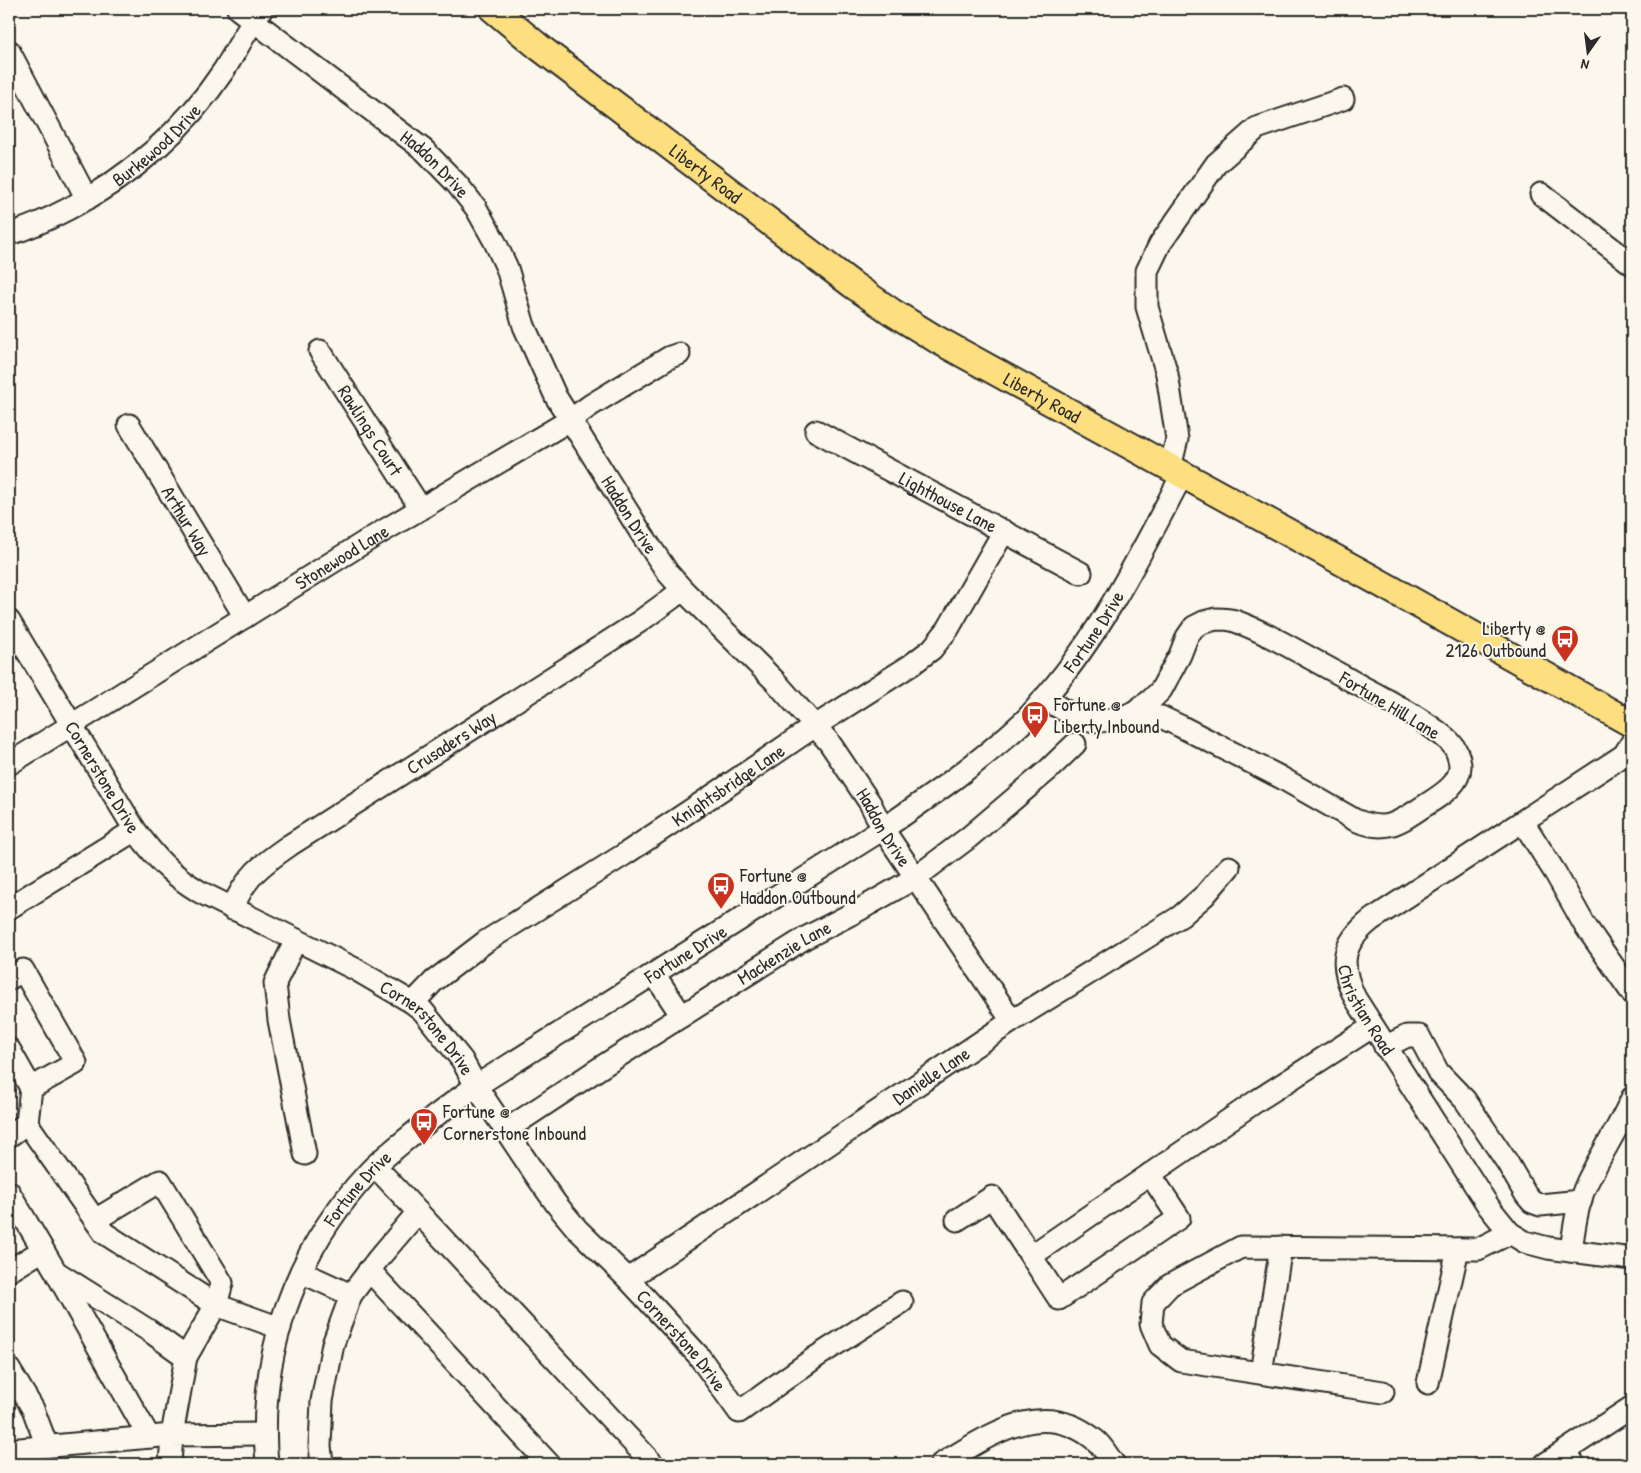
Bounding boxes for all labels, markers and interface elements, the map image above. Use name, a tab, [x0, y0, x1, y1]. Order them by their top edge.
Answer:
north arrow	[1564, 28, 1614, 78]
text: N	[1578, 55, 1591, 75]
street label: Burkewood Drive	[107, 98, 207, 192]
street label: Haddon Drive	[395, 124, 476, 203]
street label: Liberty Road	[664, 138, 748, 210]
street label: Liberty Road	[999, 366, 1086, 429]
street label: Rawlings Court	[332, 380, 409, 481]
street label: Lighthouse Lane	[895, 465, 1002, 539]
street label: Haddon Drive	[595, 471, 664, 559]
street label: Arthur Way	[156, 481, 218, 561]
street label: Stonewood Lane	[290, 518, 394, 596]
street label: Fortune Drive	[1057, 586, 1130, 678]
place label: Liberty @ 2126 Outbound	[1446, 615, 1547, 663]
bus stop icon: Liberty @ 2126 Outbound	[1550, 624, 1580, 663]
street label: Fortune Hill Lane	[1334, 664, 1446, 745]
place label: Fortune @ Liberty Inbound	[1053, 691, 1160, 739]
bus stop icon: Fortune @ Liberty Inbound	[1020, 700, 1050, 739]
street label: Crusaders Way	[401, 704, 501, 780]
street label: Cornerstone Drive	[59, 716, 147, 838]
street label: Knightsbridge Lane	[666, 737, 790, 832]
street label: Haddon Drive	[850, 783, 918, 872]
place label: Fortune @ Haddon Outbound	[739, 862, 856, 910]
bus stop icon: Fortune @ Haddon Outbound	[706, 871, 736, 910]
street label: Mackenzie Lane	[732, 914, 836, 991]
street label: Fortune Drive	[639, 918, 732, 990]
street label: Christian Road	[1332, 963, 1401, 1060]
street label: Cornerstone Drive	[375, 973, 481, 1080]
street label: Danielle Lane	[887, 1040, 975, 1111]
place label: Fortune @ Cornerstone Inbound	[442, 1098, 587, 1146]
bus stop icon: Fortune @ Cornerstone Inbound	[409, 1107, 439, 1146]
street label: Fortune Drive	[317, 1144, 397, 1232]
street label: Cornerstone Drive	[631, 1284, 733, 1397]

